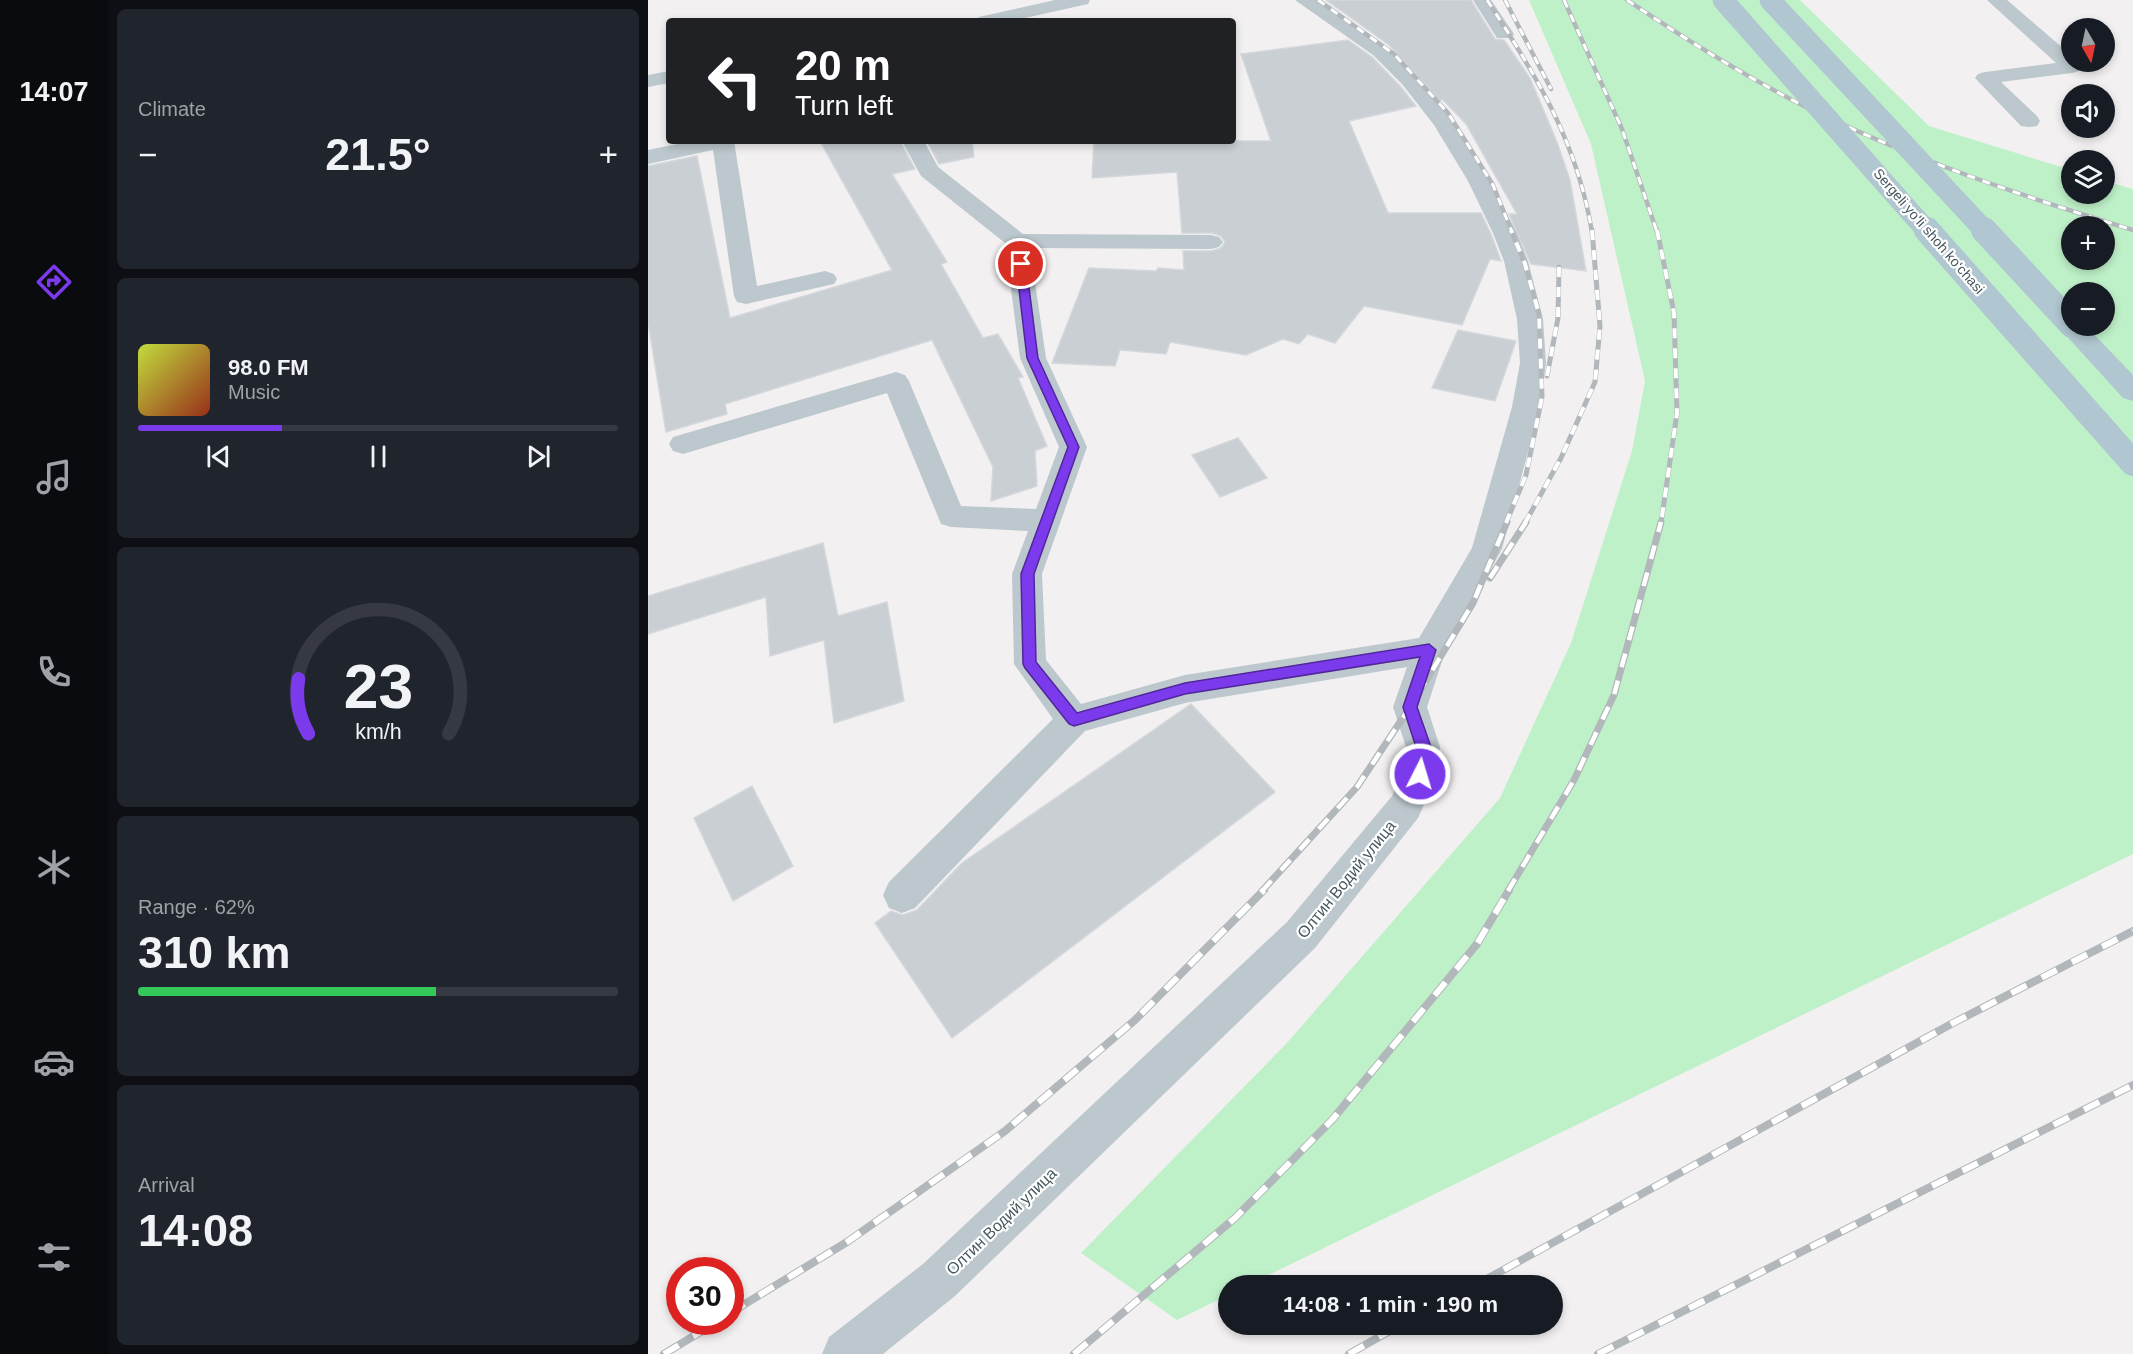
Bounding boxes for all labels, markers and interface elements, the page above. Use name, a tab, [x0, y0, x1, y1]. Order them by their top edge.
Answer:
north arrow	[2061, 18, 2115, 72]
map controls	[2061, 18, 2115, 336]
icon: left	[696, 42, 774, 120]
text: 20 m	[795, 42, 891, 89]
text: 14:07	[19, 77, 89, 107]
button: sound	[2061, 84, 2115, 138]
text: Turn left	[795, 91, 893, 121]
text: Climate	[138, 98, 206, 120]
text: 21.5°	[325, 129, 431, 180]
text: −	[138, 136, 157, 173]
text: +	[599, 136, 618, 173]
button: layers	[2061, 150, 2115, 204]
street label: Sergeli yo‘li shoh ko‘chasi	[1870, 165, 1988, 297]
button: +	[2061, 216, 2115, 270]
pin	[995, 238, 1046, 289]
icon: arrive	[1004, 247, 1037, 280]
icon: directions	[33, 261, 75, 303]
button: −	[2061, 282, 2115, 336]
text: 98.0 FM	[228, 355, 309, 380]
text: Music	[228, 381, 280, 403]
icon: previous	[202, 440, 235, 473]
icon: pause	[362, 440, 395, 473]
icon: next	[522, 440, 555, 473]
icon: music	[33, 456, 75, 498]
icon: phone	[33, 651, 75, 693]
text: 23	[343, 652, 413, 721]
text: km/h	[355, 720, 401, 744]
position arrow	[1388, 742, 1452, 806]
street label: Олтин Водий улица	[1294, 817, 1399, 941]
icon: climate	[33, 846, 75, 888]
text: Range · 62%	[138, 896, 255, 918]
text: 310 km	[138, 927, 291, 978]
icon: car	[33, 1041, 75, 1083]
street label: Олтин Водий улица	[943, 1164, 1060, 1278]
text: Arrival	[138, 1174, 195, 1196]
text: 14:08	[138, 1205, 253, 1256]
icon: filters	[33, 1236, 75, 1278]
speed limit sign: 30	[666, 1257, 744, 1335]
text: 14:08 · 1 min · 190 m	[1283, 1292, 1498, 1317]

